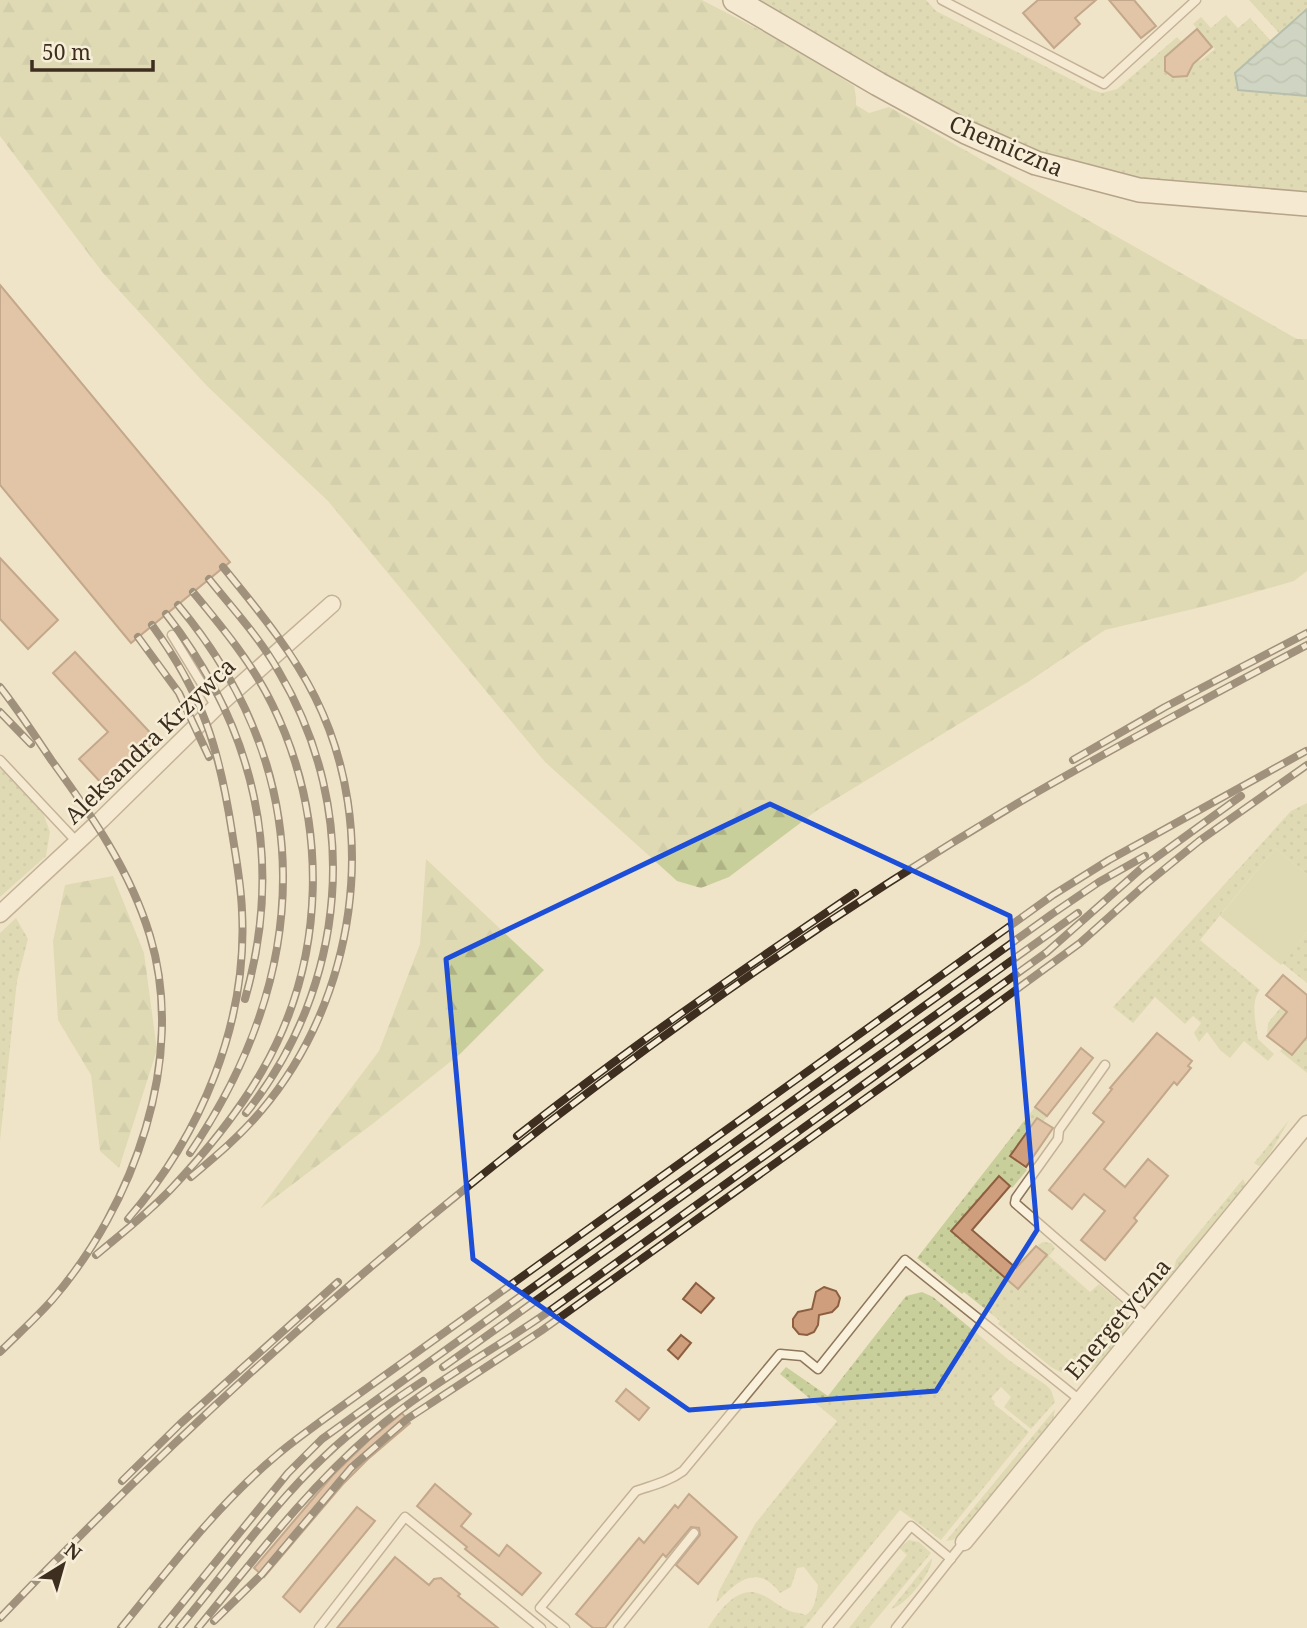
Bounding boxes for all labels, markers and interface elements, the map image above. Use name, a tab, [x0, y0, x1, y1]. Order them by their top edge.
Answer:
scale bar	[32, 28, 152, 72]
text: 50 m	[42, 38, 91, 66]
street label: Chemiczna	[944, 107, 1068, 183]
street label: Aleksandra Krzywca	[57, 650, 242, 830]
street label: Energetyczna	[1057, 1251, 1177, 1386]
north arrow	[28, 1530, 98, 1600]
text: N	[59, 1537, 87, 1566]

